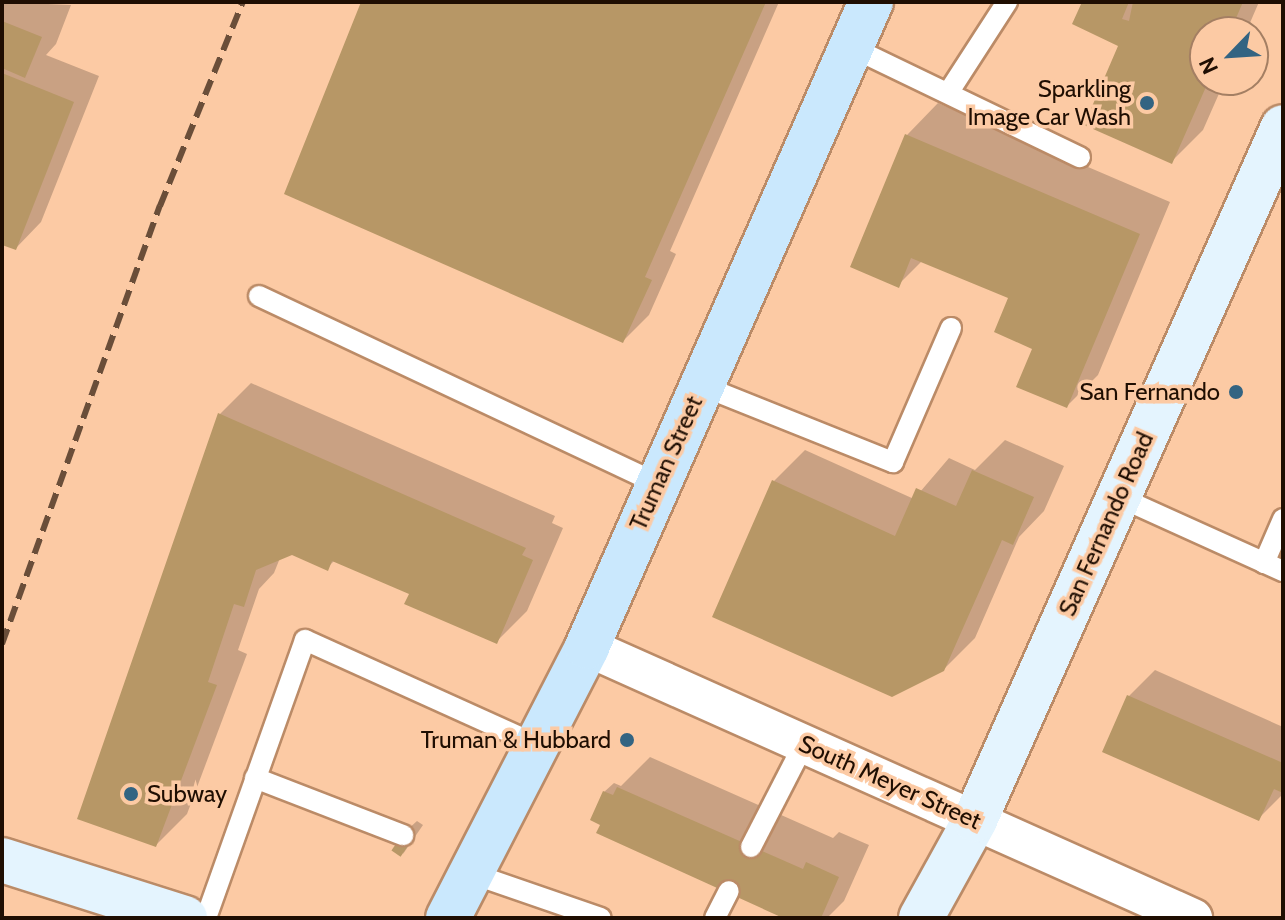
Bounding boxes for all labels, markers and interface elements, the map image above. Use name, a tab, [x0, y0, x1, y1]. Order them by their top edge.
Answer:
north arrow	[1189, 16, 1269, 96]
text: N	[1193, 53, 1224, 78]
place label: Sparkling Image Car Wash	[967, 75, 1131, 131]
marker: Sparkling Image Car Wash	[1138, 94, 1156, 112]
place label: San Fernando	[1079, 378, 1220, 406]
marker: San Fernando	[1227, 383, 1245, 401]
street label: Truman Street	[624, 391, 708, 535]
street label: San Fernando Road	[1053, 428, 1159, 620]
place label: Truman & Hubbard	[421, 726, 611, 754]
street label: South Meyer Street	[794, 729, 986, 835]
marker: Truman & Hubbard	[618, 731, 636, 749]
place label: Subway	[147, 780, 227, 808]
marker: Subway	[122, 785, 140, 803]

